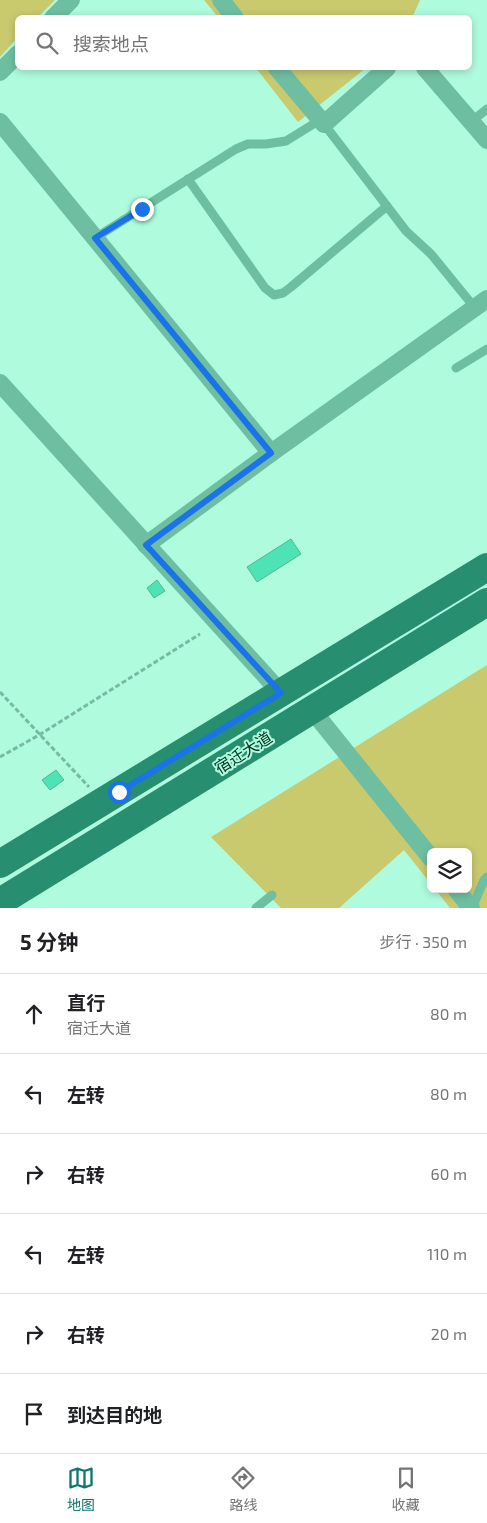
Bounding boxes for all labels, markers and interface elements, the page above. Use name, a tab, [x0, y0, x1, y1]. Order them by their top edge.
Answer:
search box	[15, 15, 472, 70]
icon: search	[33, 29, 61, 57]
text: 搜索地点	[73, 32, 149, 55]
route end	[131, 198, 154, 221]
street label: 宿迁大道	[211, 727, 275, 777]
route start	[108, 781, 131, 804]
map controls	[427, 848, 472, 893]
button: layers	[427, 848, 472, 893]
text: 5 分钟	[20, 929, 78, 954]
text: 步行 · 350 m	[379, 932, 467, 951]
text: 直行	[67, 991, 105, 1014]
icon: ahead	[20, 1000, 48, 1028]
text: 80 m	[430, 1004, 467, 1023]
text: 宿迁大道	[67, 1018, 131, 1037]
icon: left	[20, 1080, 48, 1108]
text: 左转	[67, 1083, 105, 1106]
text: 80 m	[430, 1084, 467, 1103]
icon: right	[20, 1160, 48, 1188]
text: 右转	[67, 1163, 105, 1186]
text: 60 m	[431, 1164, 467, 1183]
icon: left	[20, 1240, 48, 1268]
text: 左转	[67, 1243, 105, 1266]
text: 110 m	[427, 1244, 467, 1263]
icon: right	[20, 1320, 48, 1348]
text: 右转	[67, 1323, 105, 1346]
text: 20 m	[431, 1324, 467, 1343]
icon: arrive	[20, 1400, 48, 1428]
text: 到达目的地	[67, 1403, 162, 1426]
tab: 地图	[67, 1464, 95, 1514]
tab: 路线	[229, 1464, 257, 1514]
tab: 收藏	[392, 1464, 420, 1514]

